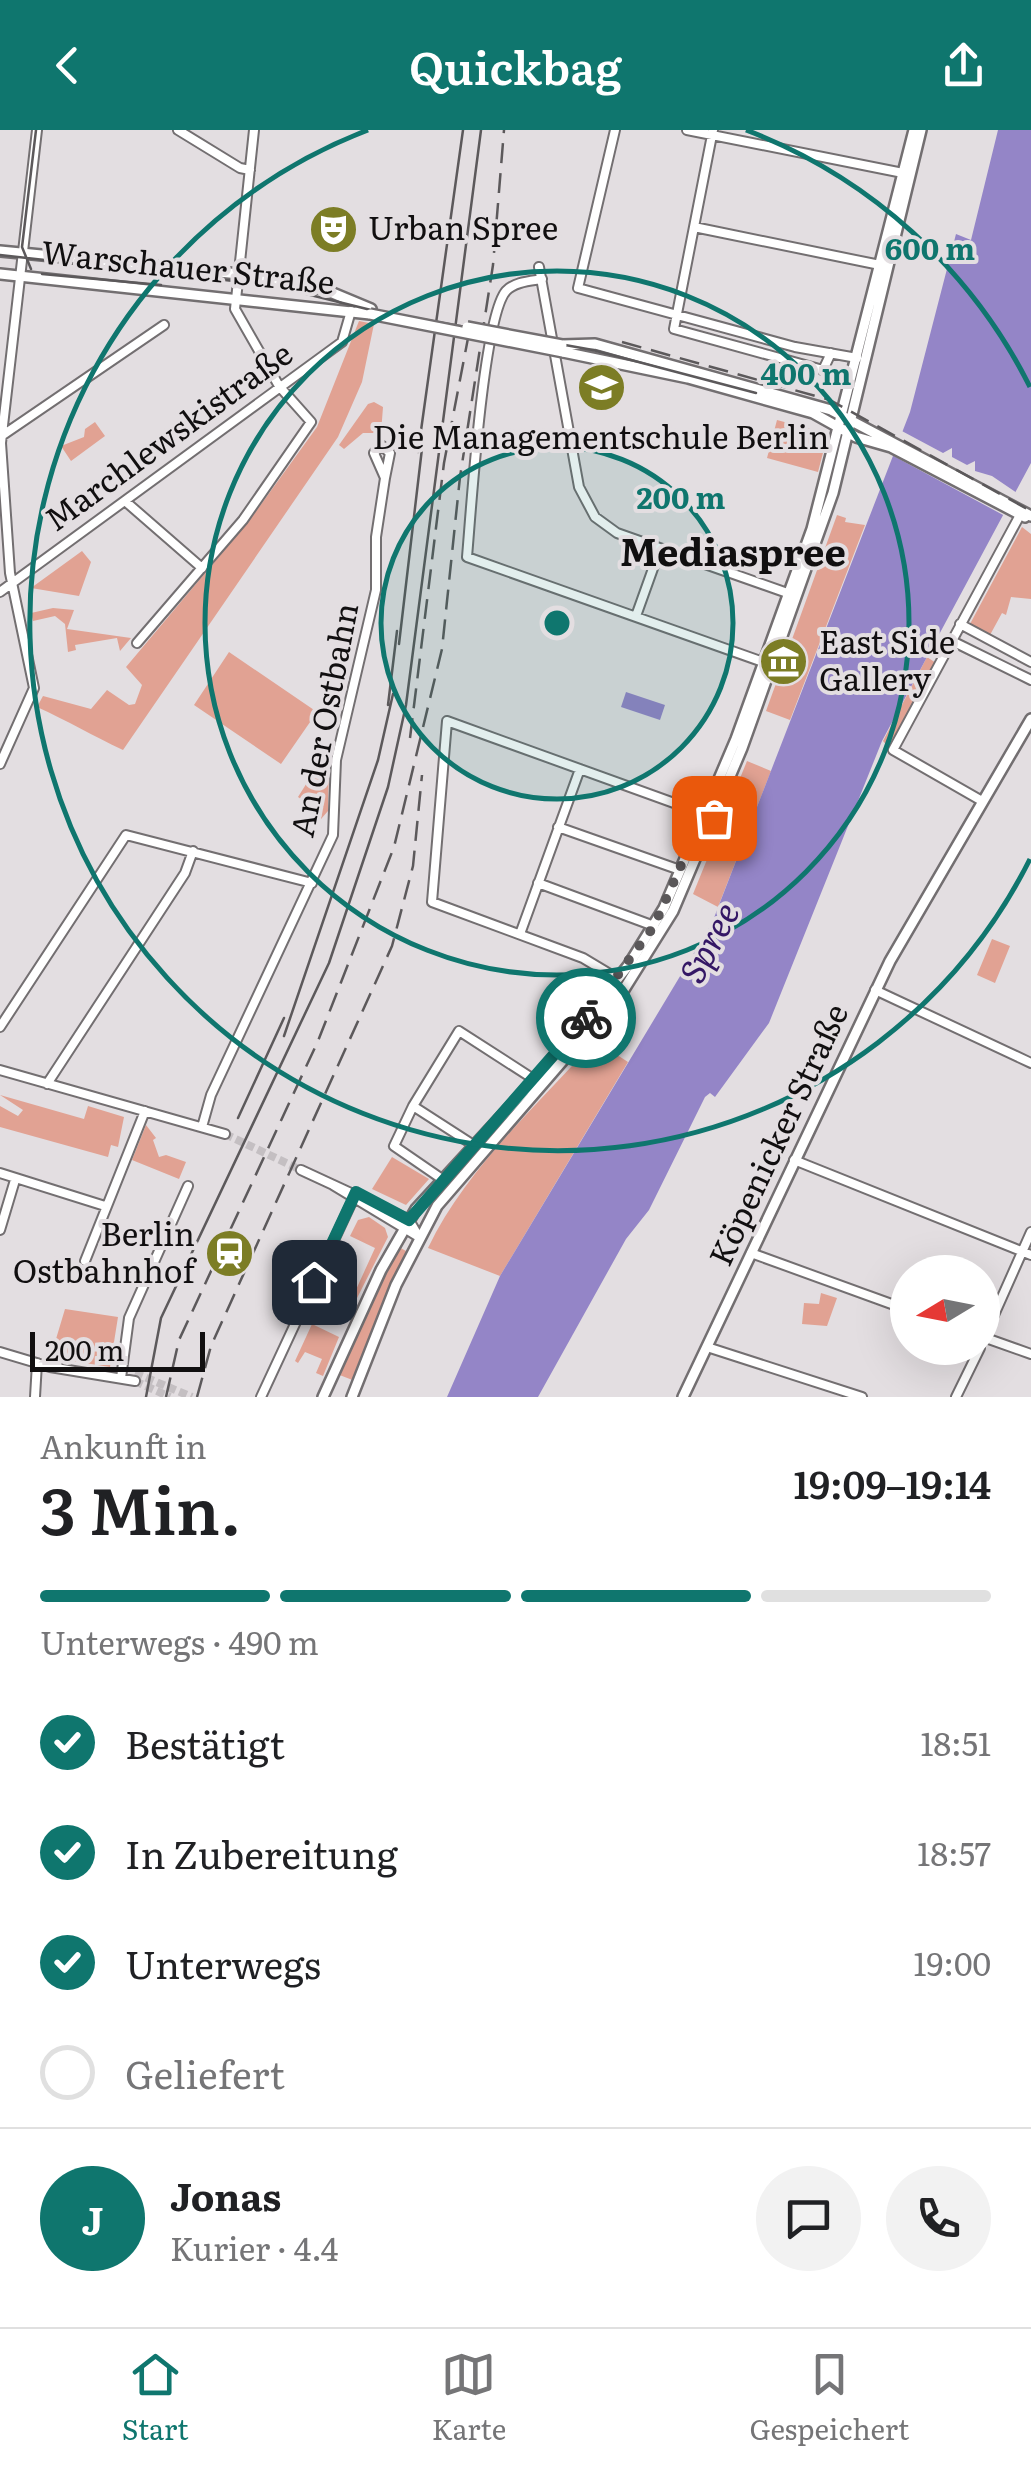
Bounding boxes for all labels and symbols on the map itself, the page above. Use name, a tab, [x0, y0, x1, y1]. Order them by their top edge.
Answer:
place label: Urban Spree	[368, 202, 558, 250]
theatre icon: Urban Spree	[307, 203, 359, 255]
text: 600 m	[885, 225, 975, 269]
street label: Warschauer Straße	[40, 226, 337, 304]
street label: Marchlewskistraße	[33, 328, 301, 541]
text: 400 m	[761, 350, 852, 394]
school or university icon: Die Managementschule Berlin	[575, 362, 627, 414]
place label: Die Managementschule Berlin	[373, 411, 829, 459]
text: 200 m	[637, 474, 726, 518]
district label: Mediaspree	[620, 521, 846, 578]
street label: An der Ostbahn	[276, 598, 368, 841]
centre of rings	[539, 605, 575, 641]
place label: East Side Gallery	[819, 616, 955, 701]
museum icon: East Side Gallery	[758, 635, 810, 687]
pin	[672, 776, 757, 861]
water label: Spree	[664, 892, 750, 991]
courier	[536, 968, 636, 1068]
street label: Köpenicker Straße	[694, 995, 858, 1273]
place label: Berlin Ostbahnhof	[13, 1208, 198, 1293]
station icon: Berlin Ostbahnhof	[204, 1227, 256, 1279]
pin	[272, 1240, 357, 1325]
north arrow	[890, 1255, 1000, 1365]
scale bar	[30, 1327, 205, 1372]

